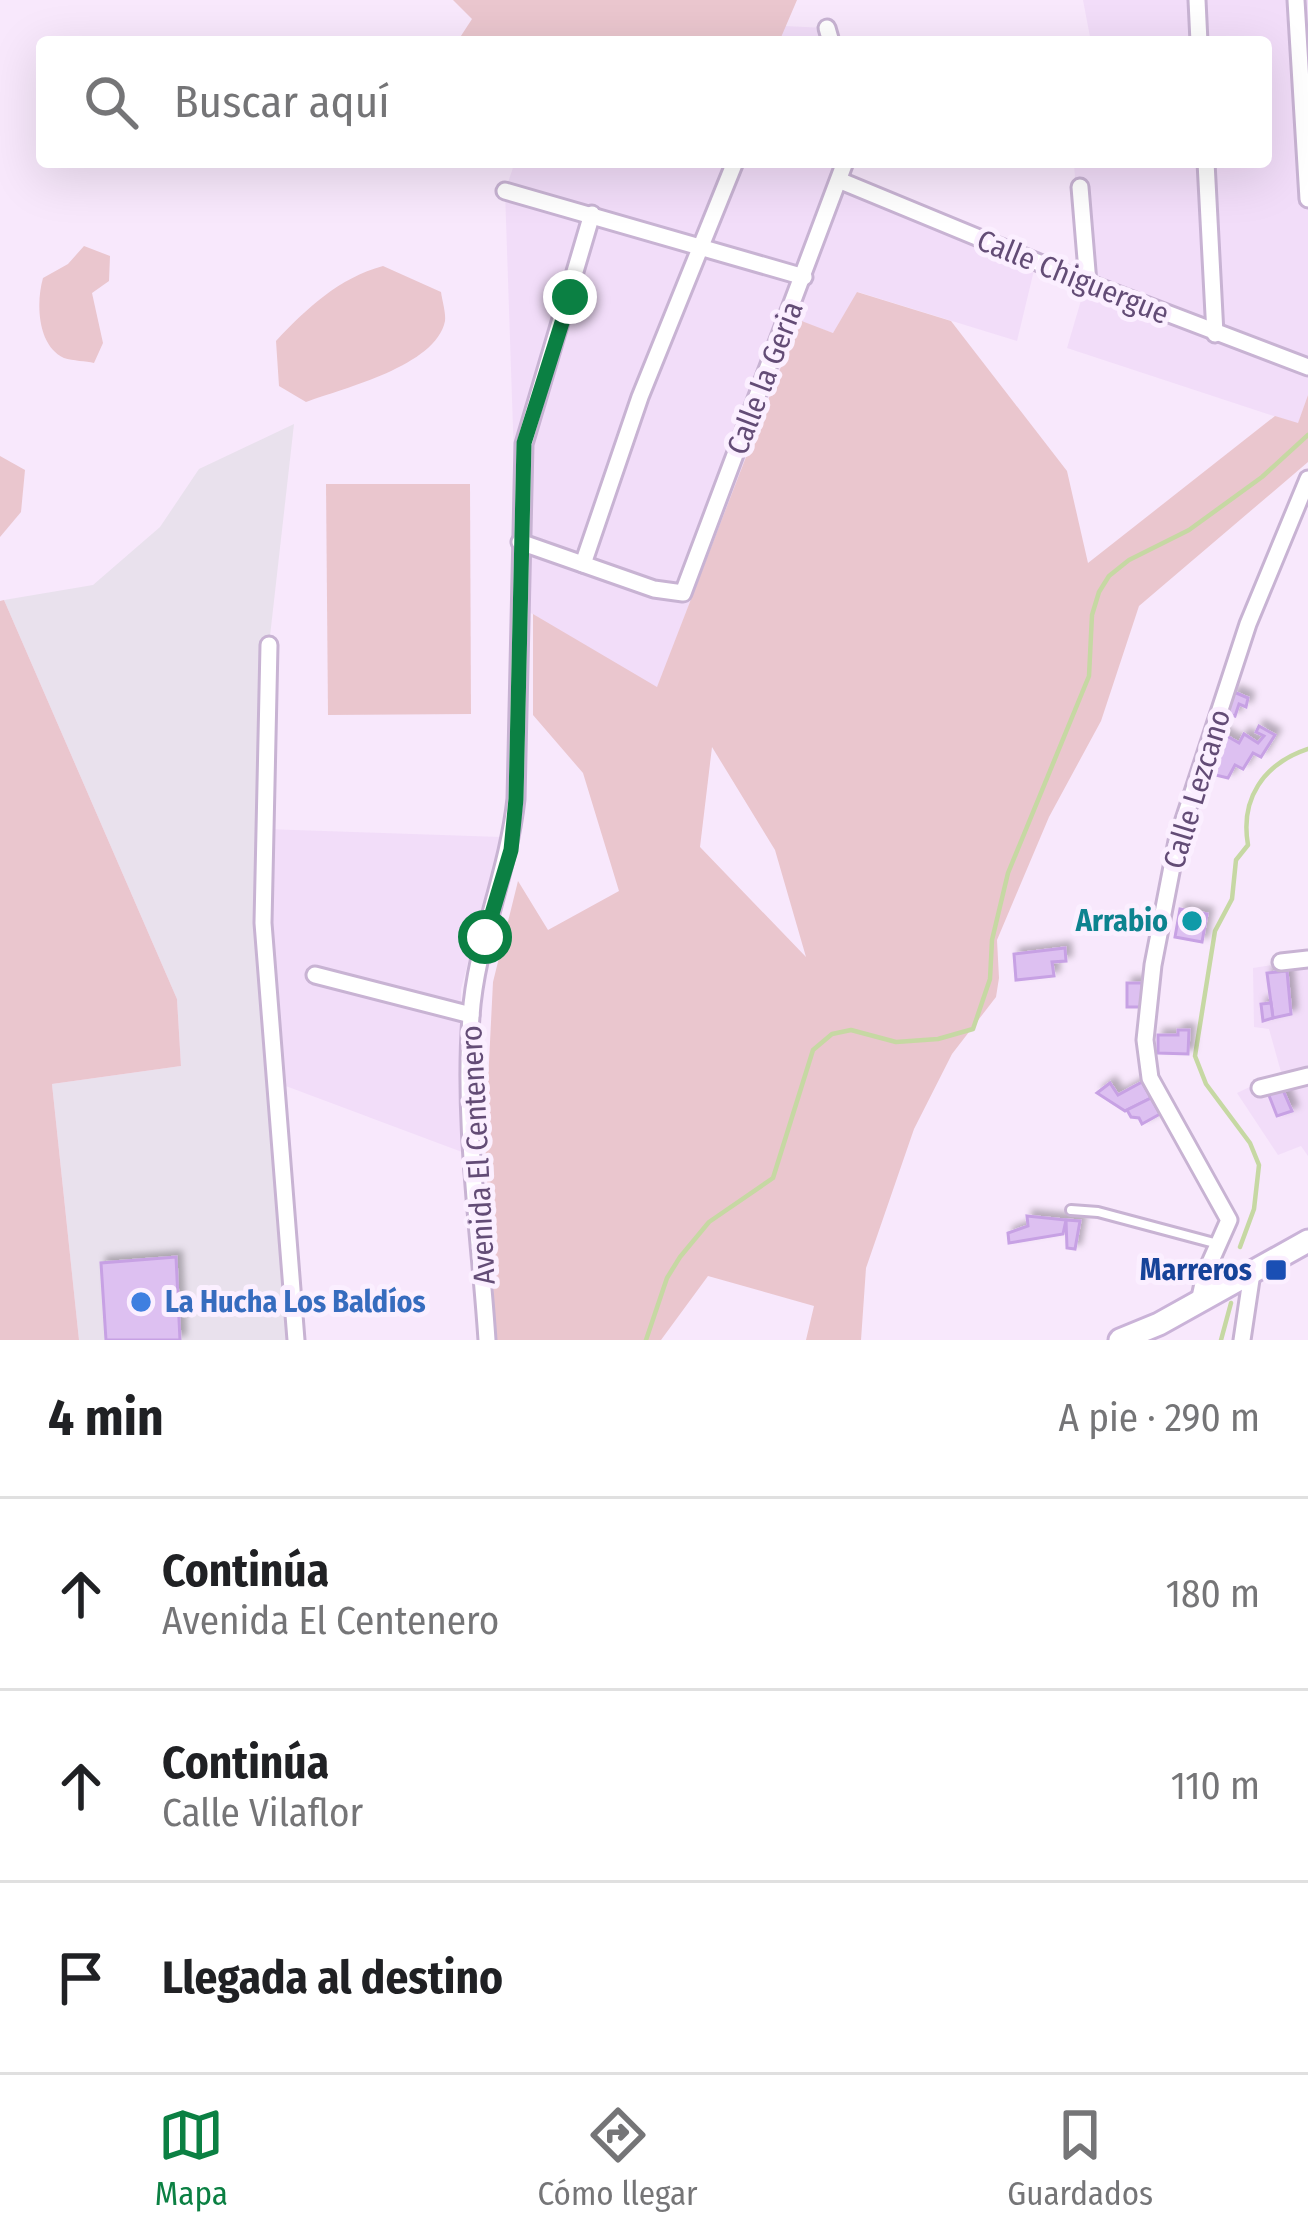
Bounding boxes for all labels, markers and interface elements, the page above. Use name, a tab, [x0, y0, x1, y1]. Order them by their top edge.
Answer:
search box	[36, 36, 1272, 168]
icon: search	[78, 69, 144, 135]
text: Buscar aquí	[174, 75, 390, 129]
street label: Calle Chiguergue	[972, 222, 1174, 332]
route end	[543, 270, 597, 324]
street label: Calle la Geria	[719, 296, 811, 460]
street label: Calle Lezcano	[1156, 705, 1238, 873]
place label: Arrabio	[1075, 903, 1168, 939]
marker: Arrabio	[1179, 908, 1205, 934]
route start	[458, 910, 512, 964]
street label: Avenida El Centenero	[453, 1025, 503, 1285]
place label: Marreros	[1140, 1252, 1252, 1288]
marker: Marreros	[1263, 1257, 1289, 1283]
place label: La Hucha Los Baldíos	[165, 1284, 426, 1320]
marker: La Hucha Los Baldíos	[128, 1289, 154, 1315]
text: 4 min	[48, 1387, 164, 1449]
text: A pie · 290 m	[1059, 1395, 1260, 1441]
text: Continúa	[162, 1544, 329, 1598]
icon: ahead	[48, 1561, 114, 1627]
text: 180 m	[1166, 1571, 1260, 1617]
text: Avenida El Centenero	[162, 1598, 499, 1644]
text: Continúa	[162, 1736, 329, 1790]
icon: ahead	[48, 1753, 114, 1819]
text: 110 m	[1171, 1763, 1260, 1809]
text: Calle Vilaflor	[162, 1790, 363, 1836]
icon: arrive	[48, 1945, 114, 2011]
text: Llegada al destino	[162, 1951, 503, 2005]
tab: Mapa	[155, 2102, 228, 2214]
tab: Cómo llegar	[538, 2102, 698, 2214]
tab: Guardados	[1007, 2102, 1153, 2214]

